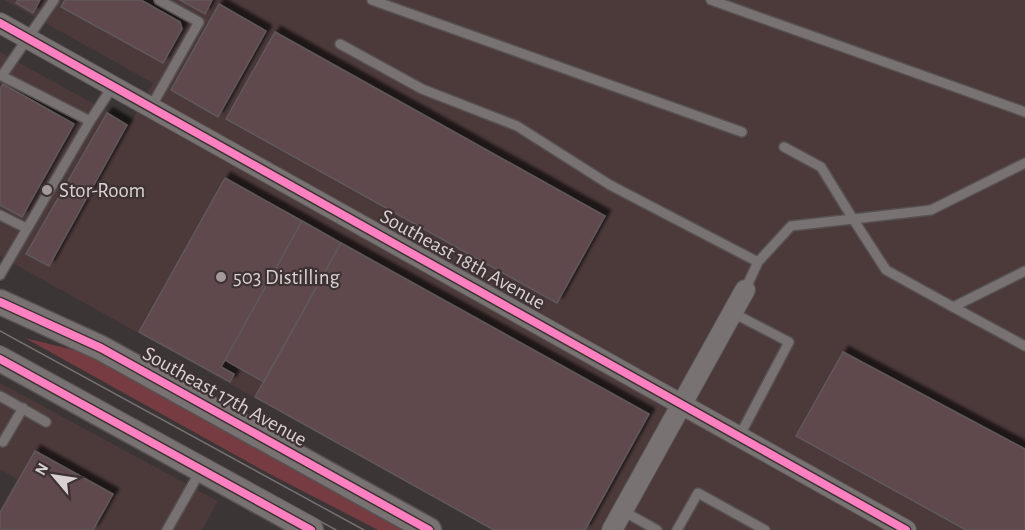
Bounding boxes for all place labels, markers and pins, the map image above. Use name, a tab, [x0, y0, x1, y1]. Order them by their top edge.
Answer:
place label: Stor-Room	[59, 180, 145, 201]
marker: Stor-Room	[40, 183, 54, 197]
place label: 503 Distilling	[233, 267, 340, 288]
marker: 503 Distilling	[214, 270, 228, 284]

